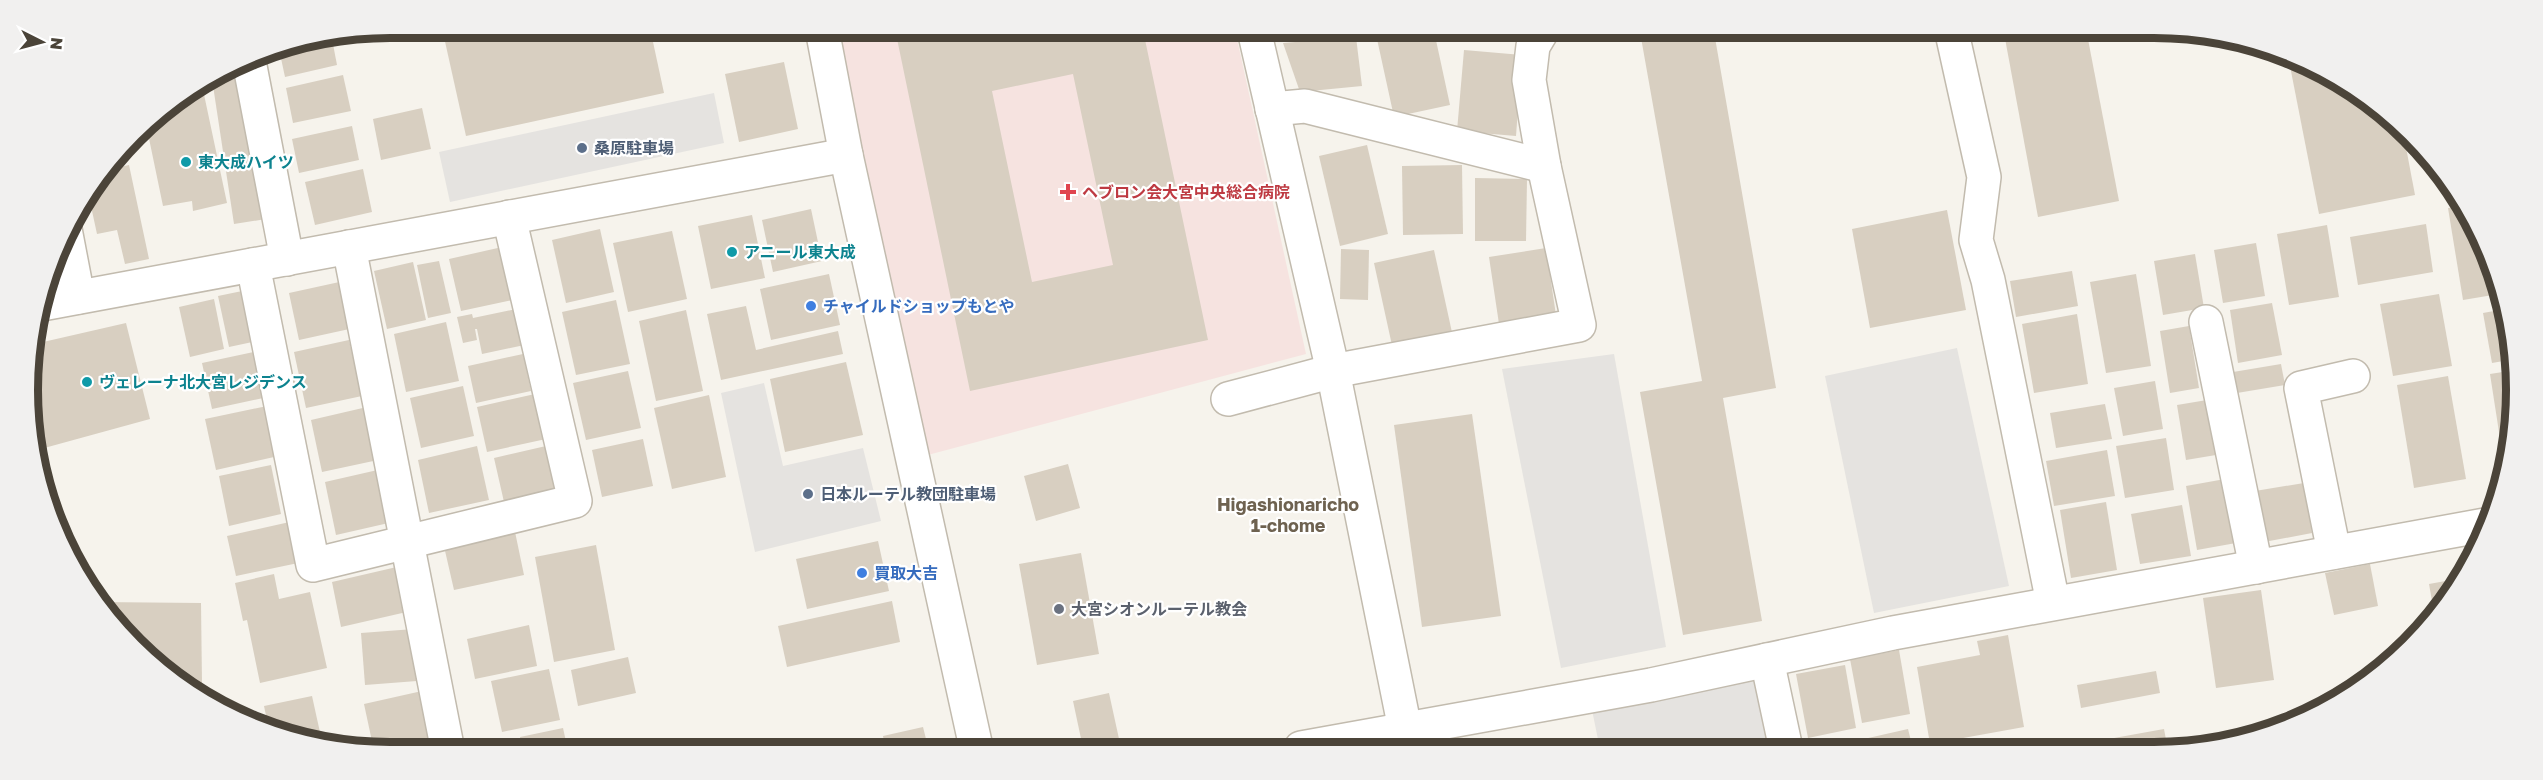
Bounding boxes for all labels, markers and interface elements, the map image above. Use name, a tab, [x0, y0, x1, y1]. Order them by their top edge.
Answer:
north arrow	[12, 12, 72, 72]
text: N	[46, 36, 67, 51]
place label: 桑原駐車場	[594, 138, 674, 158]
marker: 桑原駐車場	[575, 141, 589, 155]
place label: 東大成ハイツ	[198, 152, 294, 172]
marker: 東大成ハイツ	[179, 155, 193, 169]
place label: ヘブロン会大宮中央総合病院	[1082, 182, 1290, 202]
marker: ヘブロン会大宮中央総合病院	[1059, 183, 1077, 201]
place label: アニール東大成	[744, 242, 856, 262]
marker: アニール東大成	[725, 245, 739, 259]
place label: チャイルドショップもとや	[823, 296, 1015, 316]
marker: チャイルドショップもとや	[804, 299, 818, 313]
place label: ヴェレーナ北大宮レジデンス	[99, 372, 307, 392]
marker: ヴェレーナ北大宮レジデンス	[80, 375, 94, 389]
place label: 日本ルーテル教団駐車場	[820, 484, 996, 504]
marker: 日本ルーテル教団駐車場	[801, 487, 815, 501]
district label: Higashionaricho 1-chome	[1217, 493, 1359, 536]
place label: 買取大吉	[874, 563, 938, 583]
marker: 買取大吉	[855, 566, 869, 580]
place label: 大宮シオンルーテル教会	[1071, 599, 1247, 619]
marker: 大宮シオンルーテル教会	[1052, 602, 1066, 616]

